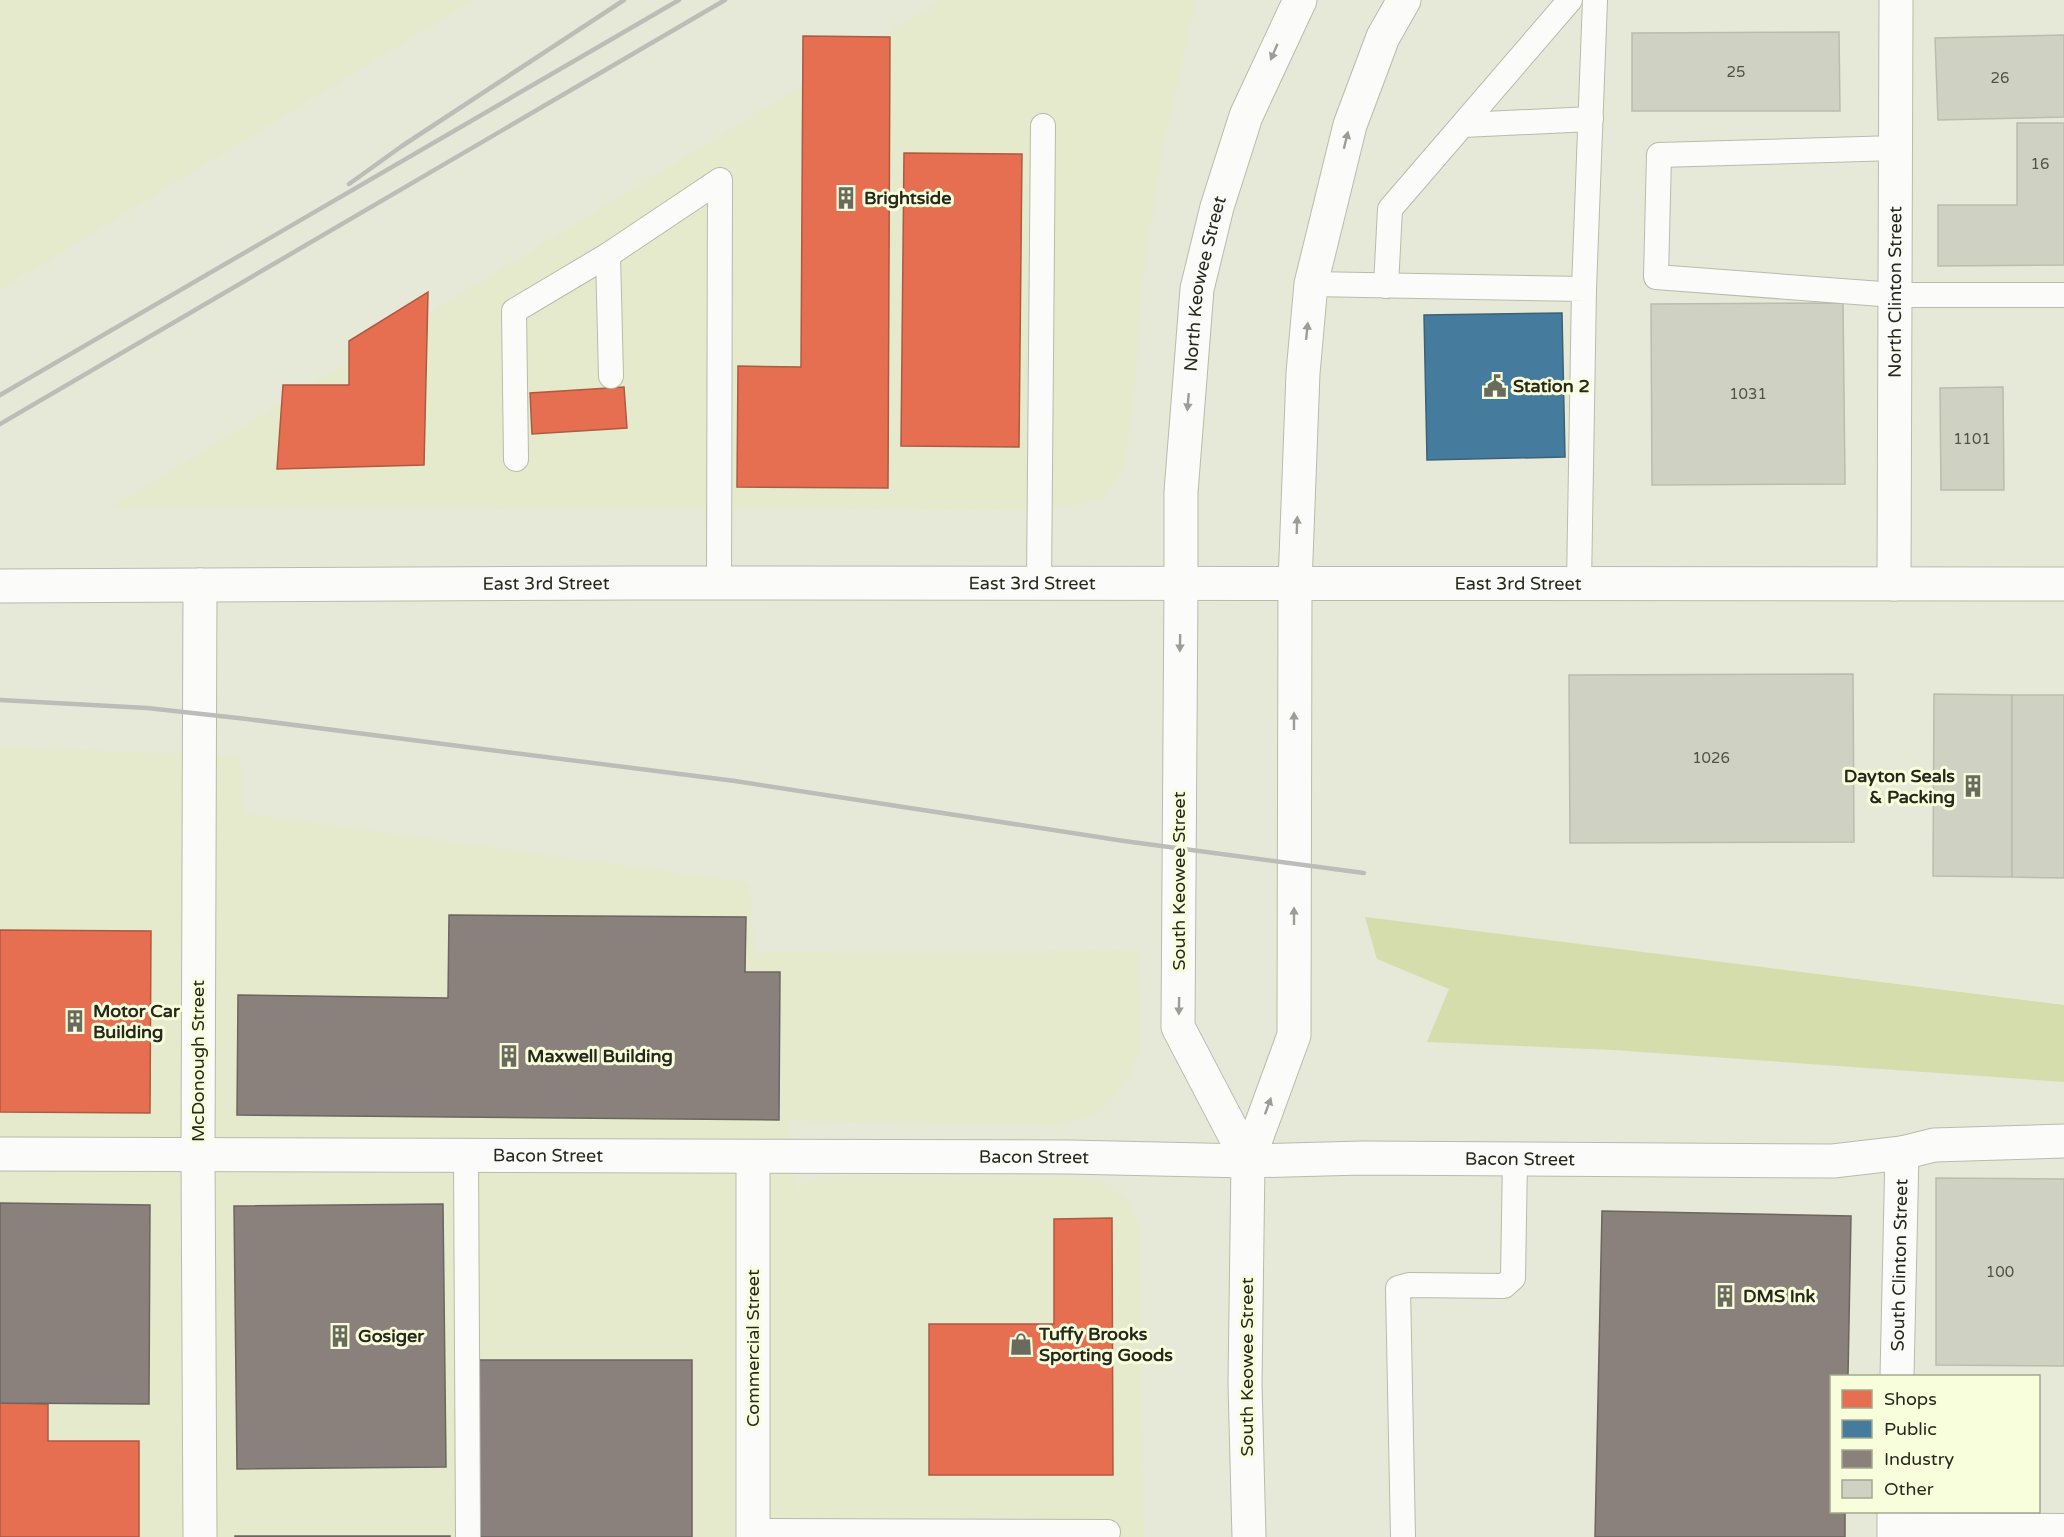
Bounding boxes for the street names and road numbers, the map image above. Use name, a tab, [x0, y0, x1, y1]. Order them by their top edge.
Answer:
street label: North Keowee Street	[1180, 193, 1231, 372]
street label: North Clinton Street	[1884, 206, 1906, 378]
street label: East 3rd Street	[482, 572, 610, 595]
street label: East 3rd Street	[968, 572, 1096, 594]
street label: East 3rd Street	[1454, 573, 1582, 595]
street label: South Keowee Street	[1168, 791, 1190, 971]
street label: McDonough Street	[187, 980, 209, 1142]
street label: Bacon Street	[493, 1144, 603, 1167]
street label: Bacon Street	[979, 1146, 1089, 1168]
street label: Bacon Street	[1465, 1148, 1575, 1170]
street label: South Clinton Street	[1887, 1178, 1912, 1352]
street label: Commercial Street	[742, 1269, 764, 1427]
street label: South Keowee Street	[1236, 1277, 1258, 1457]

